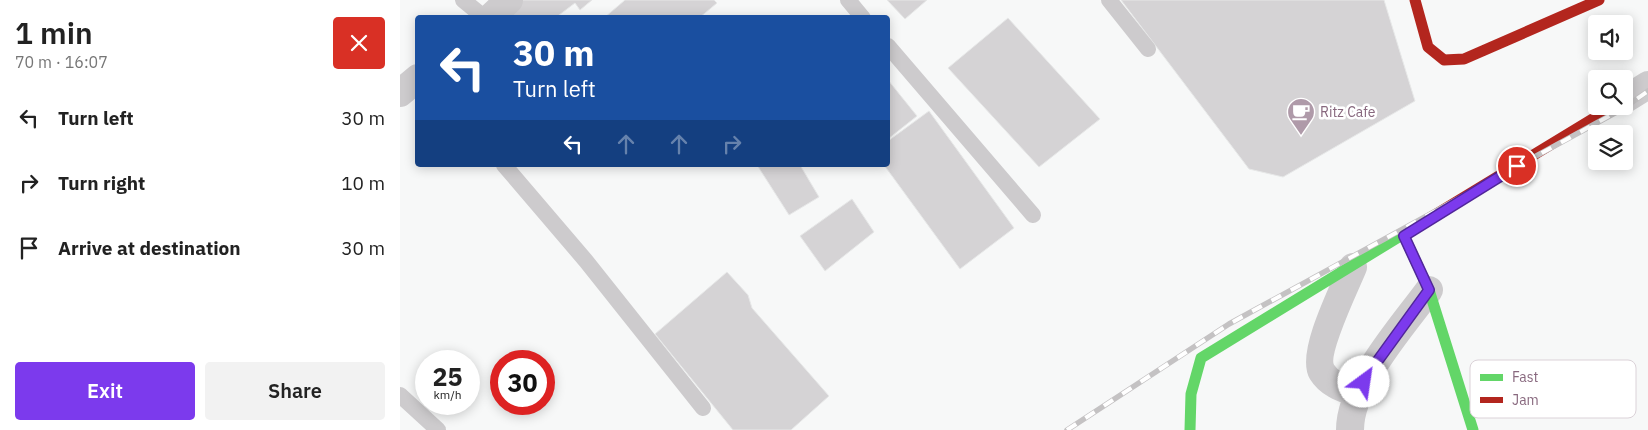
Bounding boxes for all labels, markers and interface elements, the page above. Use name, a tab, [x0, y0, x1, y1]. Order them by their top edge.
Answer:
text: 1 min	[15, 13, 93, 52]
map controls	[1588, 15, 1633, 170]
button: sound	[1588, 15, 1633, 60]
button: close	[333, 17, 385, 69]
text: 30 m	[513, 30, 595, 76]
icon: left	[430, 35, 495, 100]
text: 70 m · 16:07	[15, 52, 108, 72]
button: search	[1588, 70, 1633, 115]
text: Turn left	[513, 74, 596, 103]
cafe icon: Ritz Cafe	[1286, 97, 1316, 136]
place label: Ritz Cafe	[1320, 103, 1376, 121]
icon: left	[15, 104, 43, 132]
text: Turn left	[58, 106, 134, 130]
text: 30 m	[341, 106, 385, 130]
button: layers	[1588, 125, 1633, 170]
icon: left	[559, 130, 587, 158]
icon: ahead	[612, 130, 640, 158]
icon: ahead	[665, 130, 693, 158]
icon: right	[718, 130, 746, 158]
pin	[1496, 145, 1538, 187]
icon: arrive	[1503, 152, 1531, 180]
icon: right	[15, 169, 43, 197]
text: Turn right	[58, 171, 145, 195]
text: 10 m	[341, 171, 385, 195]
icon: arrive	[15, 234, 43, 262]
text: Arrive at destination	[58, 236, 241, 260]
text: 30 m	[341, 236, 385, 260]
speed limit sign: 30	[490, 350, 555, 415]
position arrow	[1337, 355, 1389, 407]
text: 25	[432, 360, 463, 393]
legend	[1470, 360, 1636, 418]
button: Exit	[15, 362, 195, 420]
button: Share	[205, 362, 385, 420]
text: Fast	[1512, 368, 1538, 386]
text: km/h	[433, 387, 462, 402]
text: Jam	[1512, 391, 1539, 409]

